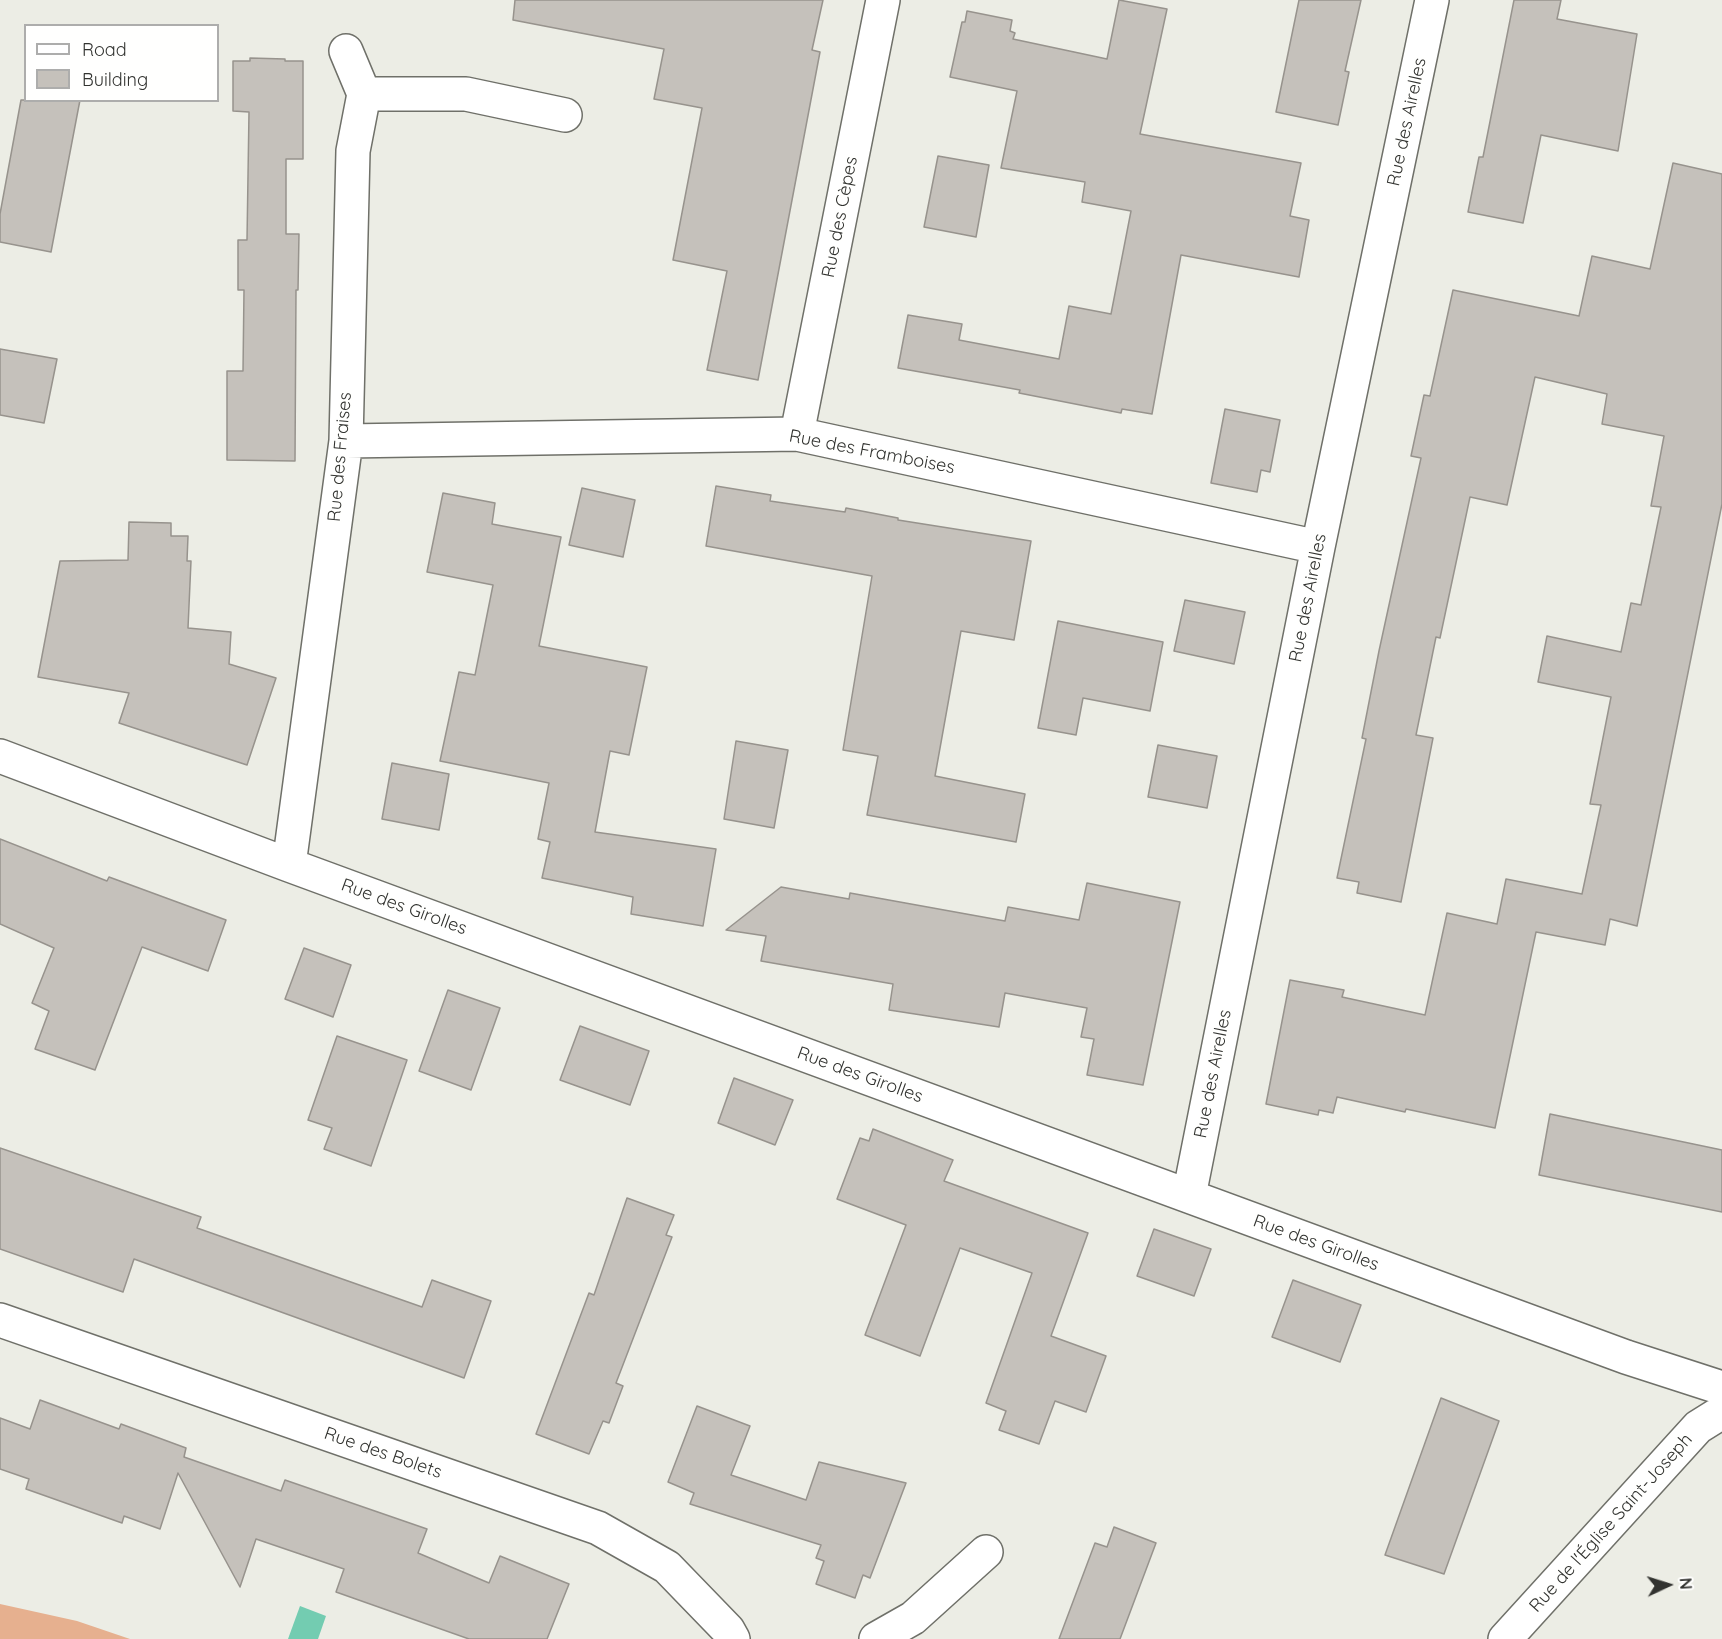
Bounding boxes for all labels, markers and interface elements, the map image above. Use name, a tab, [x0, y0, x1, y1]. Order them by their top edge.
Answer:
legend	[24, 24, 219, 102]
text: Road	[82, 38, 127, 61]
street label: Rue des Airelles	[1383, 56, 1431, 188]
text: Building	[82, 68, 148, 91]
street label: Rue des Cèpes	[818, 155, 862, 279]
street label: Rue des Fraises	[324, 391, 356, 523]
street label: Rue des Framboises	[787, 425, 957, 479]
street label: Rue des Airelles	[1285, 532, 1331, 664]
street label: Rue des Girolles	[338, 874, 470, 940]
street label: Rue des Airelles	[1190, 1008, 1236, 1140]
street label: Rue des Girolles	[794, 1042, 926, 1108]
street label: Rue des Girolles	[1250, 1210, 1382, 1276]
street label: Rue des Bolets	[321, 1423, 445, 1483]
street label: Rue de l'Église Saint-Joseph	[1525, 1429, 1697, 1617]
north arrow	[1638, 1555, 1698, 1615]
text: N	[1676, 1577, 1696, 1590]

